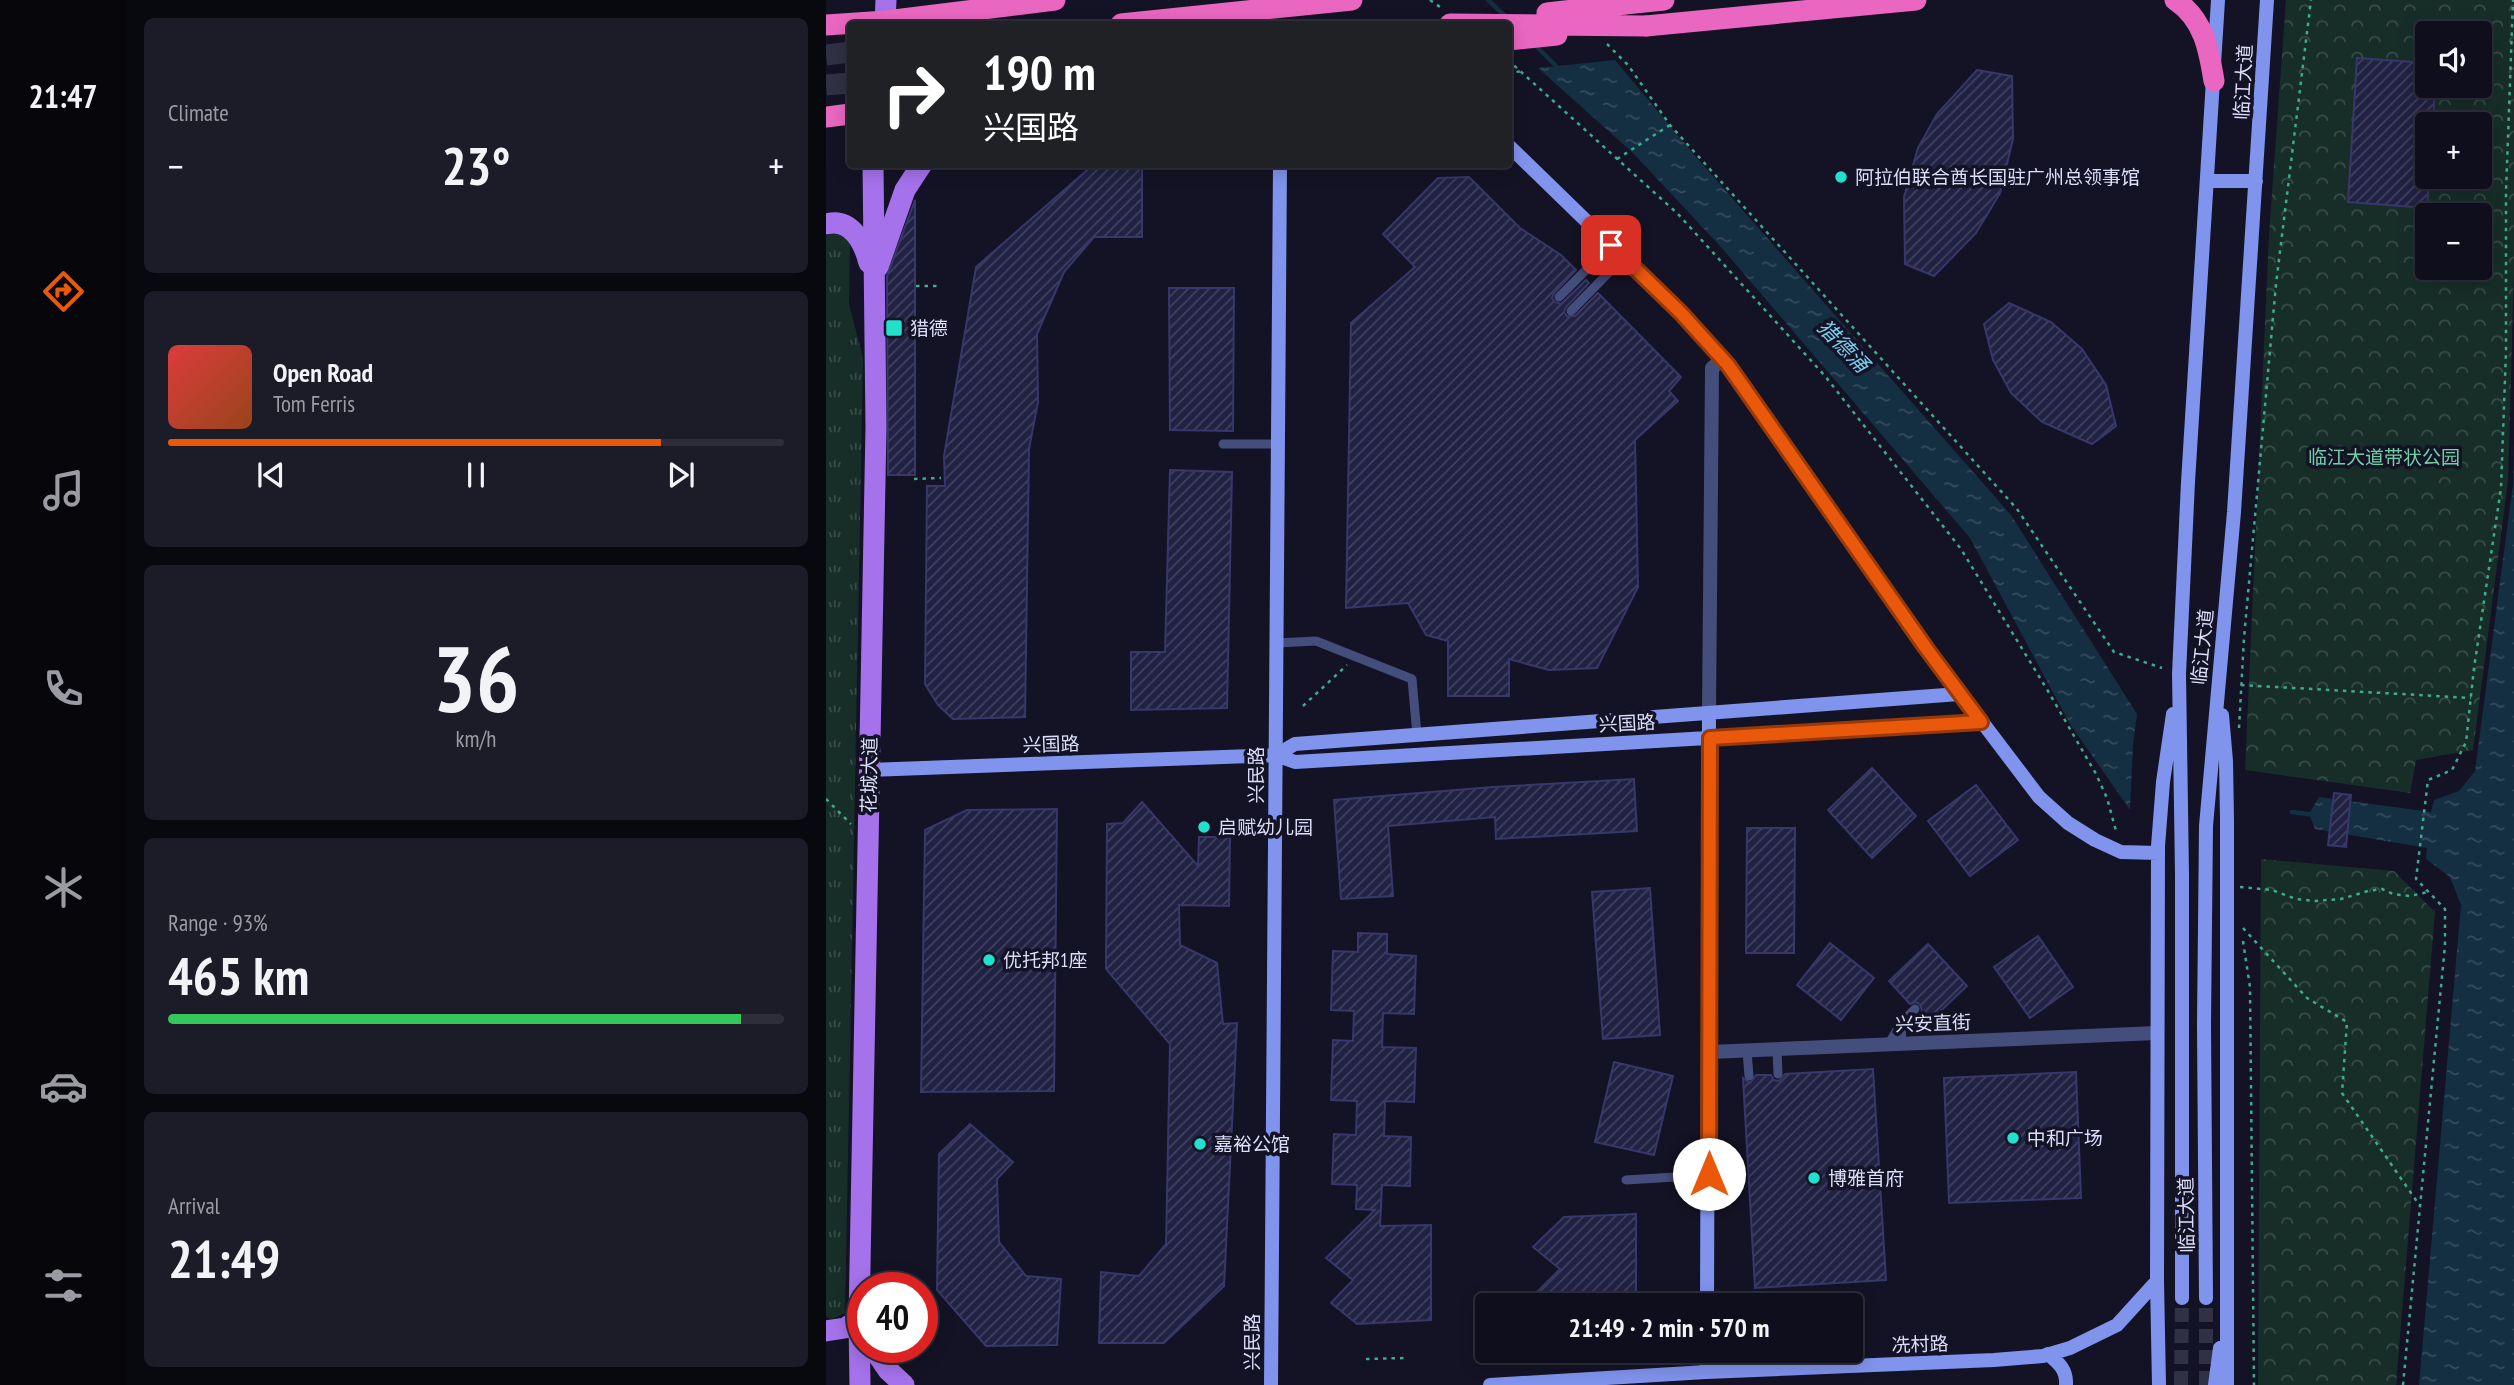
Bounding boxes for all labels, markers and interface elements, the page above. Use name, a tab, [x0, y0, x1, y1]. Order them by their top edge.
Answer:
map controls	[2415, 21, 2492, 280]
button: sound	[2415, 21, 2492, 98]
text: 190 m	[983, 40, 1096, 104]
street label: 临江大道	[2229, 43, 2257, 121]
icon: right	[868, 49, 959, 140]
text: 21:47	[28, 75, 98, 117]
text: Climate	[168, 98, 229, 127]
text: 兴国路	[983, 106, 1079, 148]
button: +	[2415, 112, 2492, 189]
text: 23°	[442, 132, 510, 199]
text: −	[168, 141, 184, 190]
text: +	[768, 141, 784, 190]
place label: 阿拉伯联合酋长国驻广州总领事馆	[1855, 165, 2140, 189]
marker: 阿拉伯联合酋长国驻广州总领事馆	[1833, 169, 1849, 185]
button: −	[2415, 203, 2492, 280]
pin	[1581, 215, 1641, 275]
icon: arrive	[1592, 226, 1630, 264]
icon: directions	[39, 267, 88, 316]
water label: 猎德涌	[1812, 314, 1876, 379]
place label: 猎德	[910, 316, 948, 340]
marker: 猎德	[884, 318, 904, 338]
text: Open Road	[273, 356, 373, 389]
text: Tom Ferris	[273, 389, 355, 418]
park label: 临江大道带状公园	[2308, 445, 2460, 469]
icon: previous	[252, 456, 290, 494]
icon: pause	[457, 456, 495, 494]
icon: next	[662, 456, 700, 494]
icon: music	[39, 466, 88, 515]
street label: 临江大道	[2186, 608, 2218, 686]
text: 36	[433, 619, 520, 737]
icon: phone	[39, 664, 88, 713]
street label: 兴国路	[1598, 710, 1656, 736]
text: km/h	[456, 724, 496, 753]
street label: 兴国路	[1022, 731, 1080, 757]
street label: 花城大道	[856, 737, 882, 813]
street label: 兴民路	[1244, 746, 1268, 804]
place label: 启赋幼儿园	[1218, 815, 1313, 839]
marker: 启赋幼儿园	[1196, 819, 1212, 835]
icon: climate	[39, 863, 88, 912]
text: Range · 93%	[168, 908, 268, 937]
text: 465 km	[168, 942, 309, 1009]
place label: 优托邦1座	[1003, 948, 1088, 972]
marker: 优托邦1座	[981, 952, 997, 968]
street label: 兴安直街	[1895, 1010, 1971, 1036]
icon: car	[39, 1062, 88, 1111]
place label: 中和广场	[2027, 1126, 2103, 1150]
marker: 中和广场	[2005, 1130, 2021, 1146]
place label: 嘉裕公馆	[1214, 1132, 1290, 1156]
marker: 嘉裕公馆	[1192, 1136, 1208, 1152]
position arrow	[1672, 1137, 1746, 1211]
place label: 博雅首府	[1828, 1166, 1904, 1190]
marker: 博雅首府	[1806, 1170, 1822, 1186]
street label: 临江大道	[2173, 1177, 2199, 1253]
text: Arrival	[168, 1191, 220, 1220]
text: 21:49	[168, 1225, 280, 1292]
icon: filters	[39, 1261, 88, 1310]
speed limit sign: 40	[847, 1272, 938, 1363]
text: 21:49 · 2 min · 570 m	[1569, 1311, 1769, 1344]
street label: 兴民路	[1240, 1313, 1264, 1371]
street label: 冼村路	[1891, 1331, 1949, 1357]

